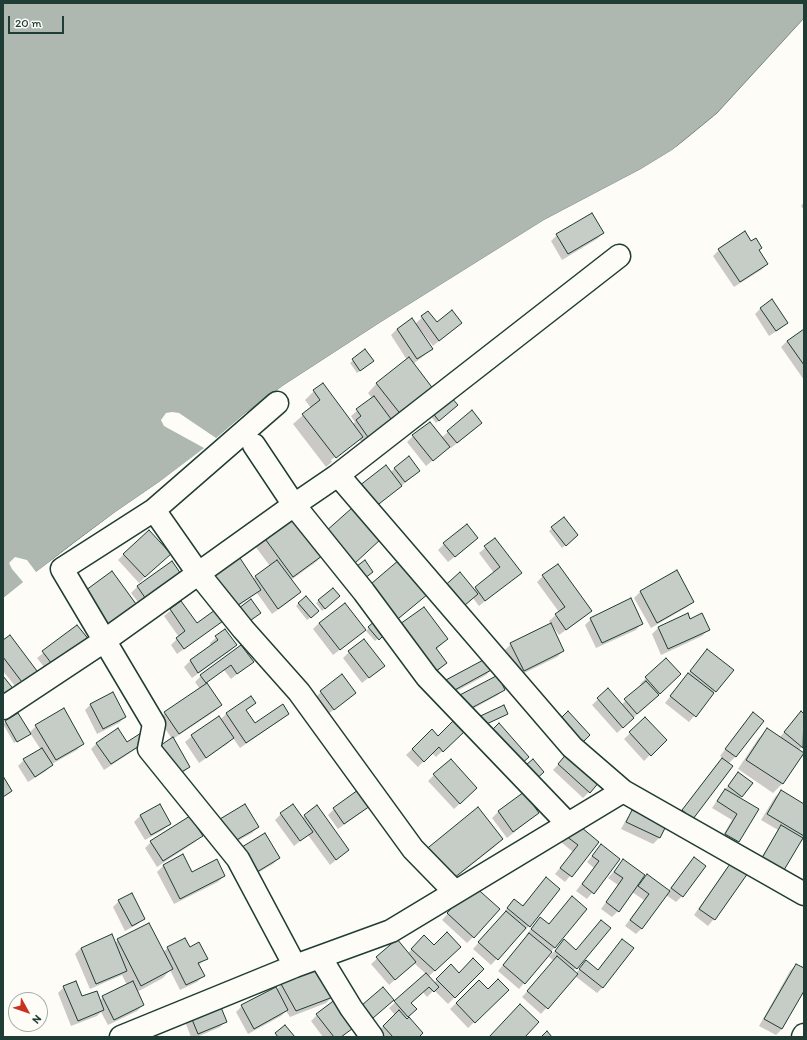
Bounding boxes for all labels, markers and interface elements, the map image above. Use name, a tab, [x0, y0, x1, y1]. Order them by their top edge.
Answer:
scale bar	[10, 8, 66, 34]
text: 20 m	[15, 16, 42, 30]
north arrow	[8, 992, 48, 1032]
text: N	[29, 1012, 44, 1026]

